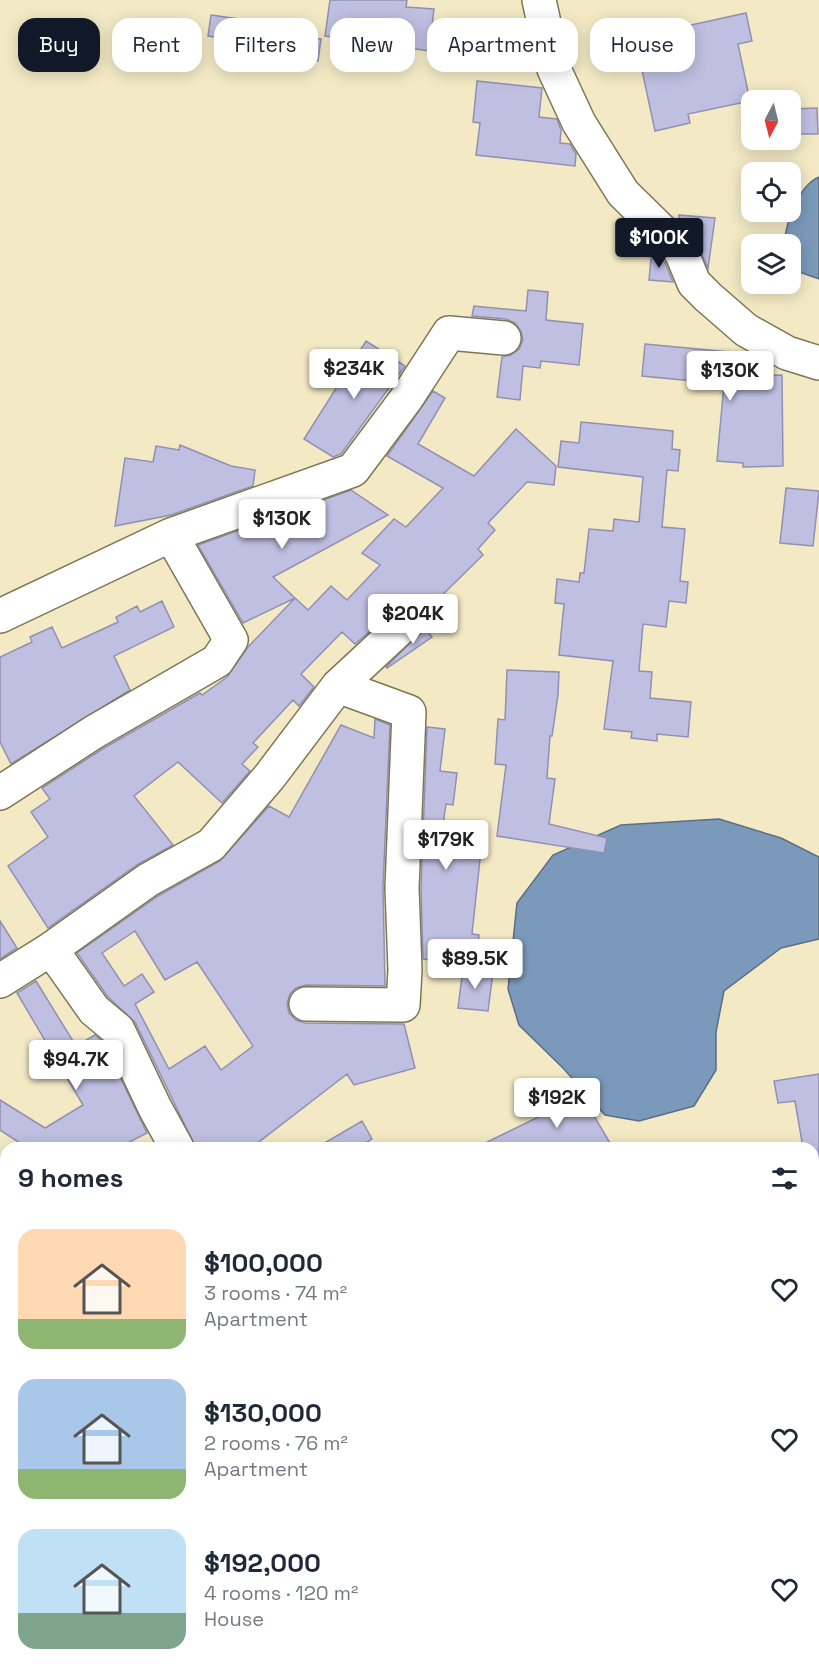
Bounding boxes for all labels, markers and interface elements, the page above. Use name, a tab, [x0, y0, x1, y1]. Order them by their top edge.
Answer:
chip: Buy	[18, 18, 100, 72]
chip: Rent	[112, 18, 202, 72]
chip: Filters	[214, 18, 318, 72]
chip: New	[330, 18, 415, 72]
chip: Apartment	[427, 18, 578, 72]
chip: House	[590, 18, 695, 72]
north arrow	[741, 90, 801, 150]
map controls	[741, 90, 801, 294]
button: locate	[741, 162, 801, 222]
pin: $100K	[617, 218, 701, 269]
text: $100K	[629, 224, 689, 250]
button: layers	[741, 234, 801, 294]
pin: $234K	[312, 349, 396, 400]
pin: $130K	[688, 351, 772, 402]
text: $234K	[323, 355, 385, 381]
text: $130K	[701, 357, 759, 383]
pin: $130K	[240, 499, 324, 550]
text: $130K	[253, 505, 311, 531]
pin: $204K	[371, 594, 455, 645]
text: $204K	[382, 600, 444, 626]
pin: $179K	[404, 820, 488, 871]
text: $179K	[417, 826, 475, 852]
pin: $89.5K	[426, 939, 524, 990]
text: $89.5K	[442, 945, 508, 971]
pin: $94.7K	[27, 1040, 125, 1091]
text: $94.7K	[43, 1046, 109, 1072]
pin: $192K	[515, 1078, 599, 1129]
text: $192K	[528, 1084, 586, 1110]
text: 9 homes	[18, 1161, 123, 1195]
icon: filters	[768, 1162, 801, 1195]
text: $100,000	[204, 1246, 323, 1280]
icon: home	[66, 1253, 138, 1325]
icon: heart	[768, 1273, 801, 1306]
text: 3 rooms · 74 m²	[204, 1280, 347, 1306]
text: Apartment	[204, 1306, 308, 1332]
text: $130,000	[204, 1396, 322, 1430]
icon: home	[66, 1403, 138, 1475]
icon: heart	[768, 1423, 801, 1456]
text: 2 rooms · 76 m²	[204, 1430, 348, 1456]
text: Apartment	[204, 1456, 308, 1482]
text: $192,000	[204, 1546, 321, 1580]
icon: home	[66, 1553, 138, 1625]
icon: heart	[768, 1573, 801, 1606]
text: 4 rooms · 120 m²	[204, 1580, 358, 1606]
text: House	[204, 1606, 264, 1632]

